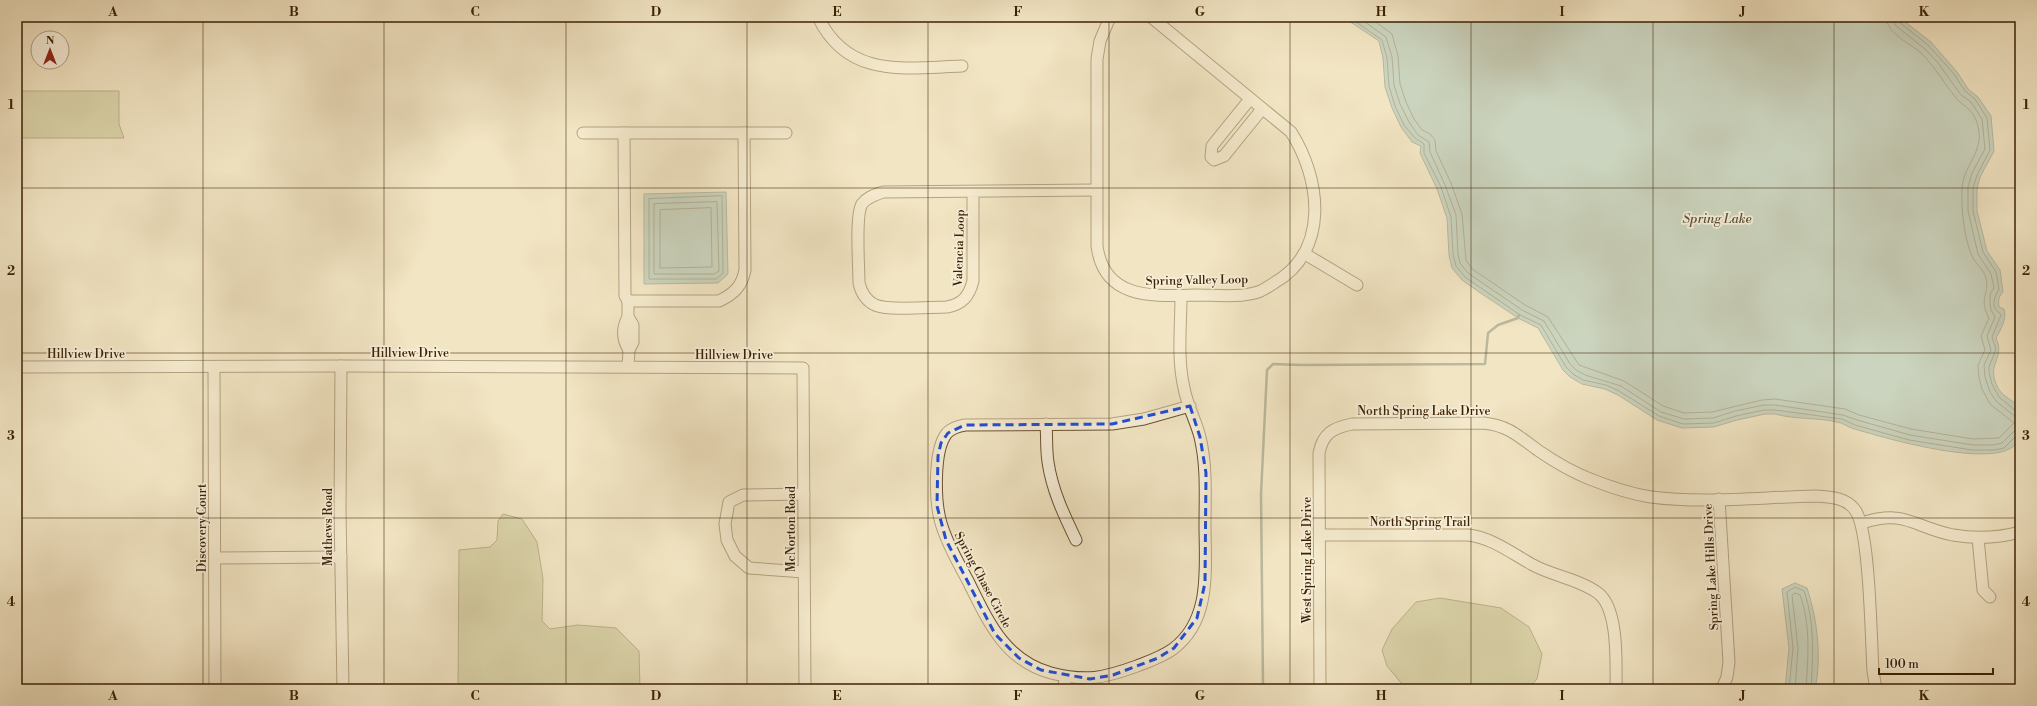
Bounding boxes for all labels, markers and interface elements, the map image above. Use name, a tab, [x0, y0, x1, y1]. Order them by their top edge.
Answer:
text: A	[107, 4, 118, 20]
text: B	[289, 4, 299, 20]
text: C	[470, 4, 480, 20]
text: D	[651, 4, 661, 20]
text: E	[832, 4, 842, 20]
text: F	[1013, 4, 1023, 20]
text: G	[1195, 4, 1206, 20]
text: H	[1376, 4, 1387, 20]
text: I	[1559, 4, 1565, 20]
text: J	[1738, 4, 1746, 20]
text: K	[1919, 4, 1930, 20]
north arrow	[30, 30, 70, 70]
text: N	[46, 34, 55, 48]
text: 1	[8, 97, 15, 113]
text: 1	[2023, 97, 2030, 113]
street label: Valencia Loop	[951, 209, 968, 288]
water label: Spring Lake	[1682, 211, 1752, 227]
text: 2	[7, 263, 15, 279]
text: 2	[2022, 263, 2030, 279]
street label: Spring Valley Loop	[1146, 272, 1248, 289]
street label: Hillview Drive	[371, 346, 449, 361]
street label: Hillview Drive	[47, 347, 125, 362]
street label: Hillview Drive	[695, 348, 773, 363]
street label: North Spring Lake Drive	[1357, 404, 1491, 419]
text: 3	[7, 428, 15, 444]
text: 3	[2022, 428, 2030, 444]
street label: Discovery Court	[195, 483, 210, 572]
street label: McNorton Road	[784, 486, 799, 572]
street label: Mathews Road	[321, 488, 336, 566]
street label: West Spring Lake Drive	[1300, 497, 1315, 624]
street label: Spring Lake Hills Drive	[1701, 503, 1722, 631]
street label: North Spring Trail	[1370, 515, 1471, 530]
street label: Spring Chase Circle	[951, 529, 1014, 631]
text: 4	[7, 594, 16, 610]
text: 4	[2022, 594, 2031, 610]
scale bar	[1879, 650, 1993, 676]
text: 100 m	[1885, 657, 1919, 672]
text: A	[107, 688, 118, 704]
text: B	[289, 688, 299, 704]
text: C	[470, 688, 480, 704]
text: D	[651, 688, 661, 704]
text: E	[832, 688, 842, 704]
text: F	[1013, 688, 1023, 704]
text: G	[1195, 688, 1206, 704]
text: H	[1376, 688, 1387, 704]
text: I	[1559, 688, 1565, 704]
text: J	[1738, 688, 1746, 704]
text: K	[1919, 688, 1930, 704]

